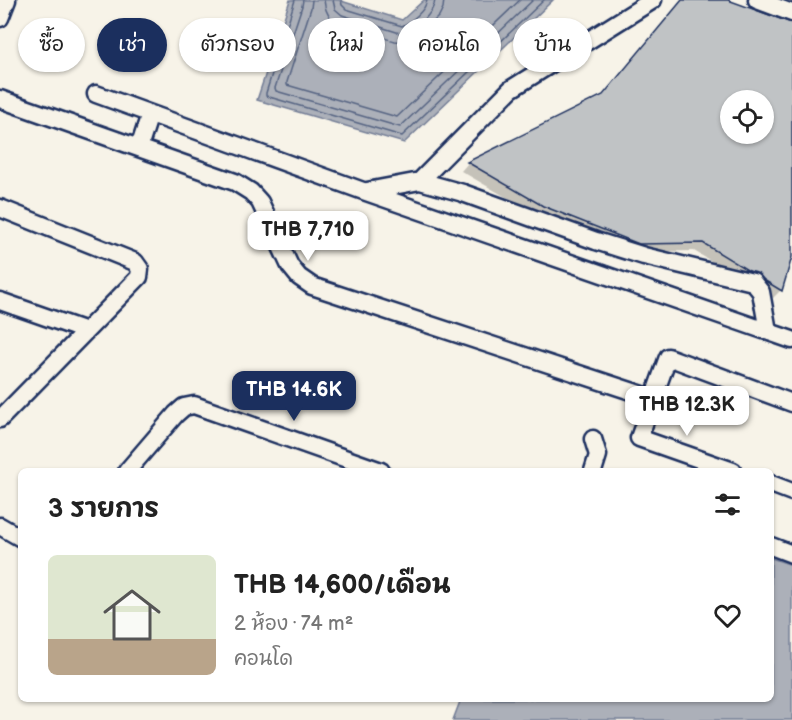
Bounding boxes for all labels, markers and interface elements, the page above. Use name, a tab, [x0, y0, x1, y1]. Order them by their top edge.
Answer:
chip: ซื้อ	[18, 18, 85, 72]
chip: เช่า	[97, 18, 167, 72]
chip: ตัวกรอง	[179, 18, 296, 72]
chip: ใหม่	[308, 18, 385, 72]
chip: คอนโด	[397, 18, 501, 72]
chip: บ้าน	[513, 18, 592, 72]
map controls	[720, 90, 774, 144]
button: locate	[720, 90, 774, 144]
pin: THB 7,710	[239, 211, 377, 262]
text: THB 7,710	[261, 218, 355, 242]
pin: THB 14.6K	[225, 371, 363, 422]
text: THB 14.6K	[246, 378, 342, 402]
pin: THB 12.3K	[618, 386, 756, 437]
text: THB 12.3K	[639, 393, 735, 417]
icon: filters	[711, 488, 744, 521]
text: 3 รายการ	[48, 494, 159, 525]
text: THB 14,600/เดือน	[234, 570, 451, 601]
icon: home	[96, 579, 168, 651]
icon: heart	[711, 599, 744, 632]
text: 2 ห้อง · 74 m²	[234, 612, 353, 636]
text: คอนโด	[234, 647, 293, 671]

